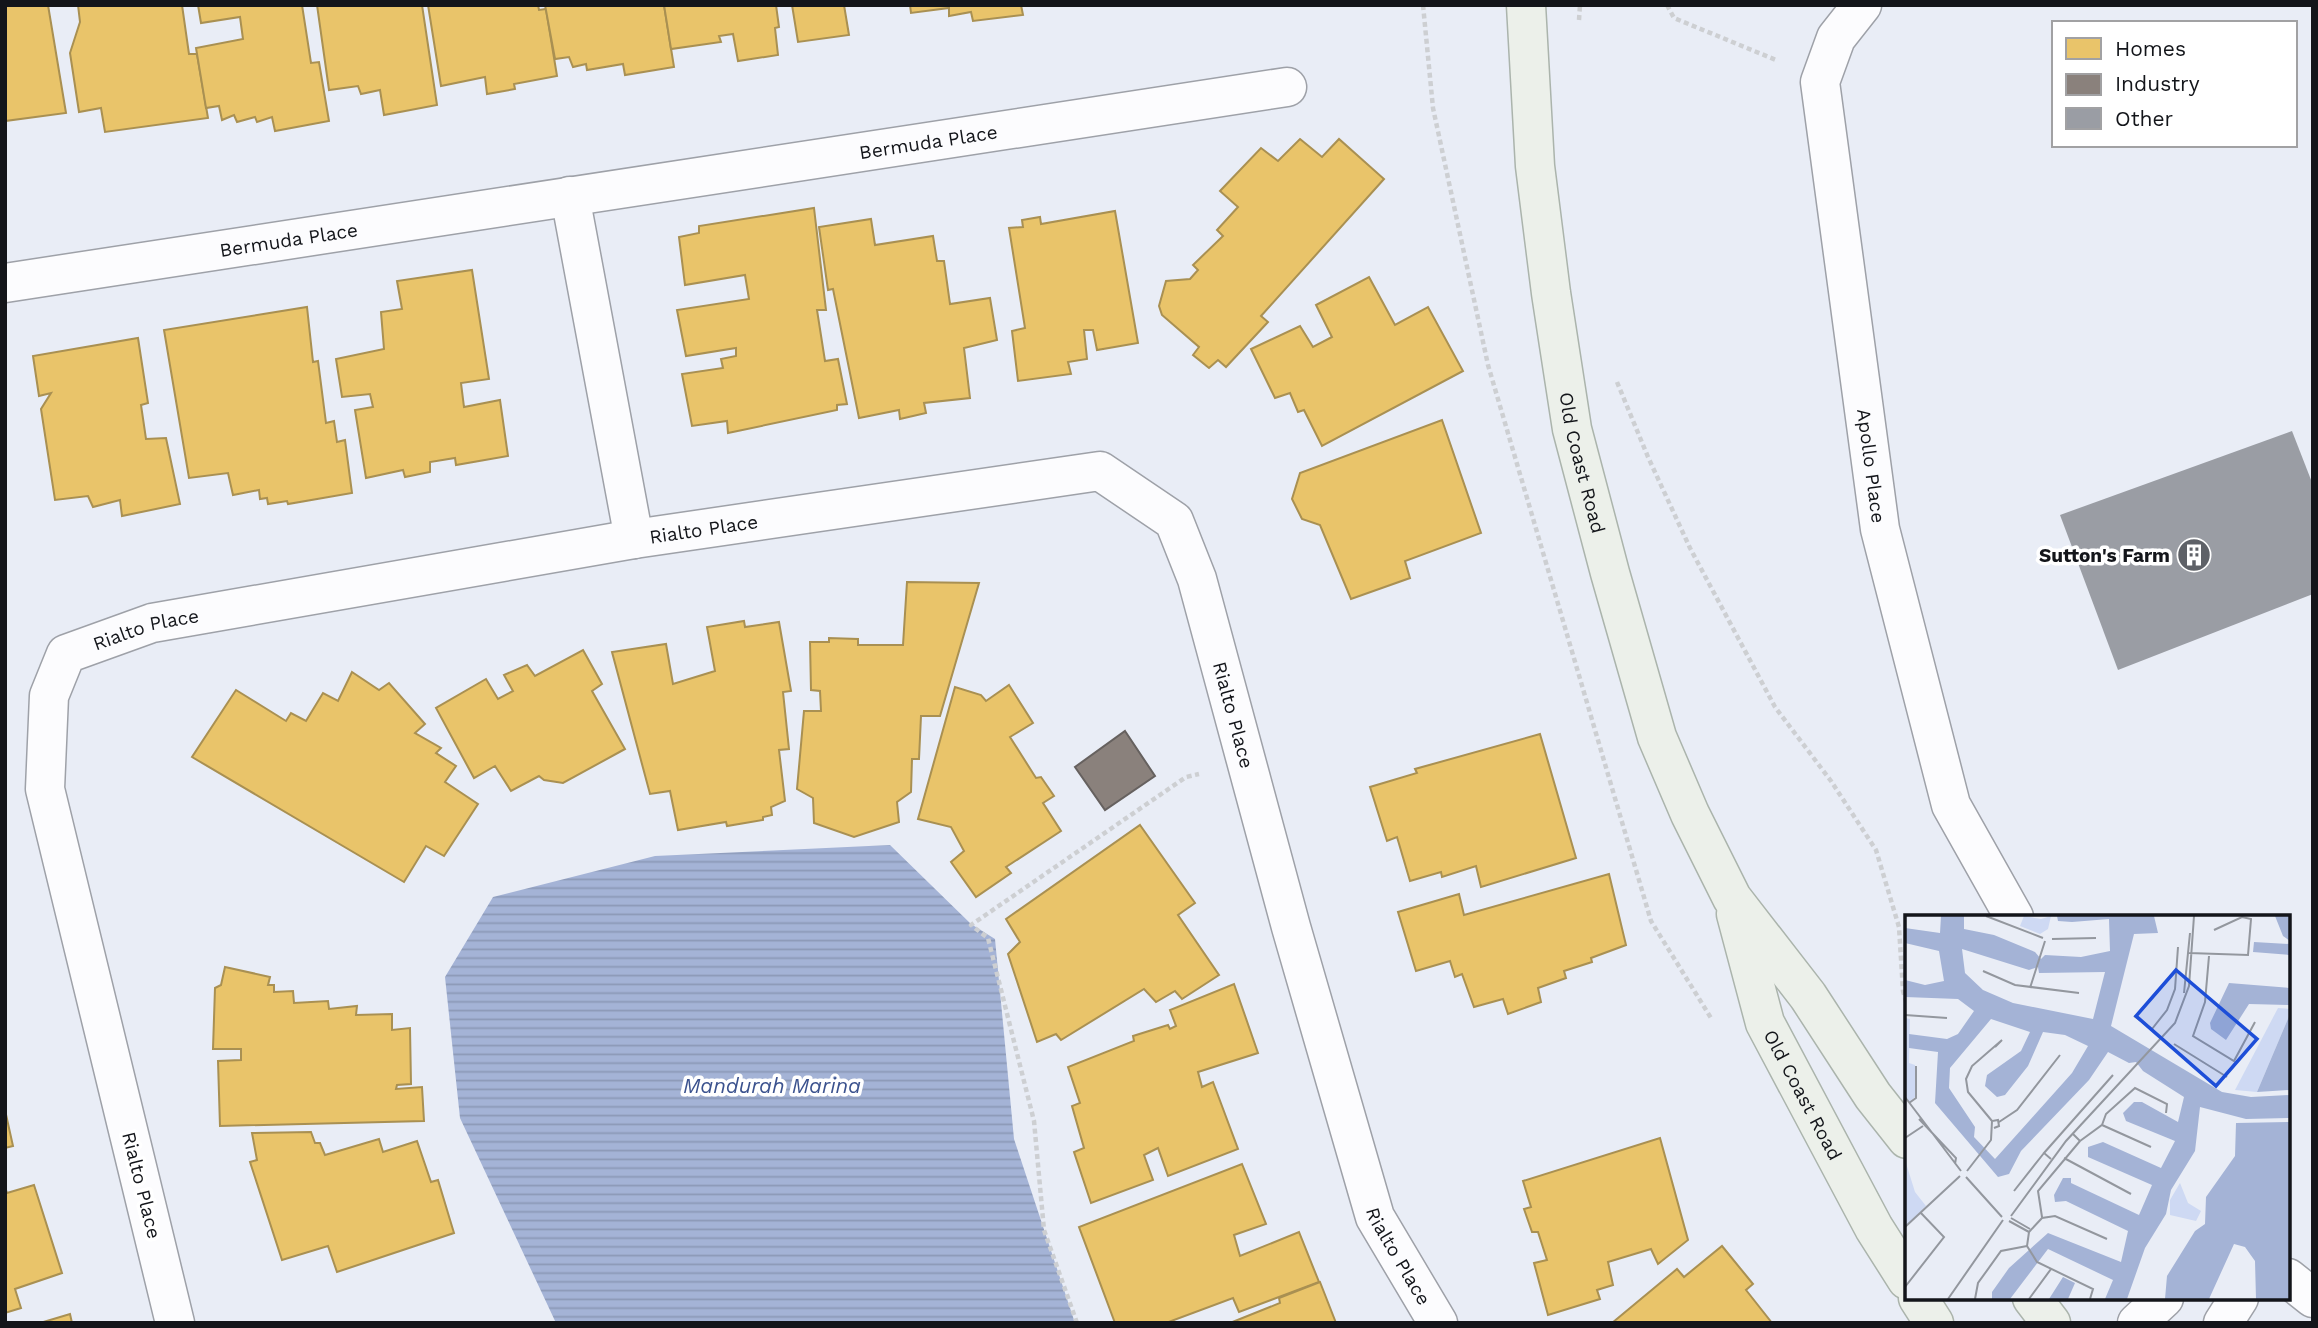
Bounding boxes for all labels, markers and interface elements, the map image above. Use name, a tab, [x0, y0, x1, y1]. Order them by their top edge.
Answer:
legend	[2052, 21, 2297, 147]
text: Homes	[2115, 36, 2186, 61]
text: Industry	[2115, 71, 2200, 96]
text: Other	[2115, 106, 2174, 131]
street label: Bermuda Place	[858, 120, 999, 164]
street label: Bermuda Place	[218, 218, 359, 262]
street label: Old Coast Road	[1554, 391, 1610, 536]
street label: Apollo Place	[1852, 407, 1890, 524]
street label: Rialto Place	[648, 510, 759, 549]
building icon: Sutton's Farm	[2175, 536, 2213, 574]
place label: Sutton's Farm	[2039, 544, 2170, 567]
street label: Rialto Place	[90, 604, 201, 655]
street label: Rialto Place	[1208, 659, 1259, 771]
inset map	[1905, 915, 2290, 1300]
street label: Old Coast Road	[1759, 1026, 1847, 1164]
water label: Mandurah Marina	[683, 1073, 861, 1098]
street label: Rialto Place	[117, 1129, 166, 1241]
street label: Rialto Place	[1361, 1205, 1436, 1309]

